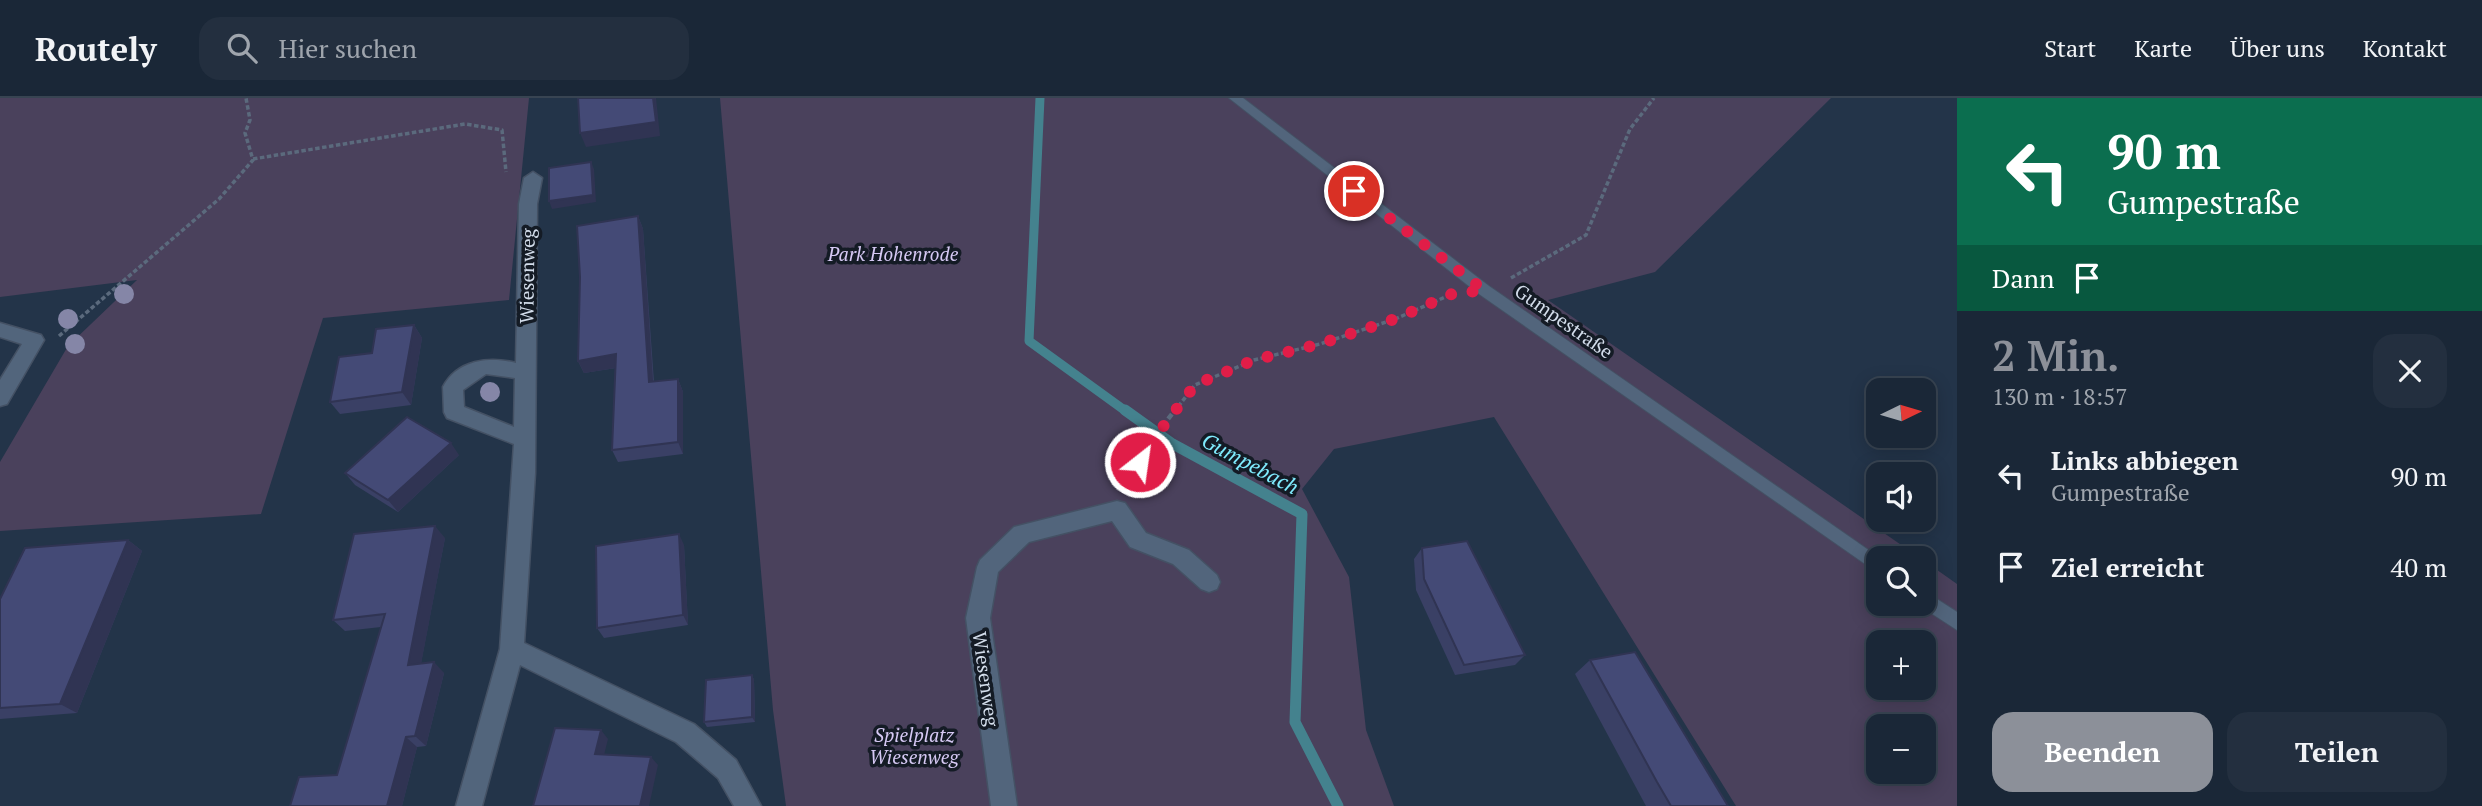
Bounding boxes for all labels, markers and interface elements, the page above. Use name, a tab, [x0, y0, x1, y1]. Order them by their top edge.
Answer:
search box	[199, 17, 689, 80]
text: Routely	[35, 27, 157, 70]
icon: search	[223, 29, 261, 67]
text: Hier suchen	[279, 31, 417, 65]
text: Start	[2044, 32, 2096, 64]
text: Karte	[2134, 32, 2192, 64]
text: Über uns	[2230, 32, 2325, 64]
text: Kontakt	[2363, 32, 2447, 64]
text: 90 m	[2107, 118, 2221, 183]
icon: left	[1992, 126, 2083, 217]
pin	[1324, 161, 1384, 221]
icon: arrive	[1335, 172, 1373, 210]
text: Gumpestraße	[2107, 181, 2300, 223]
street label: Wiesenweg	[513, 227, 540, 324]
park label: Park Hohenrode	[827, 241, 959, 266]
icon: arrive	[2068, 259, 2106, 297]
text: Dann	[1992, 261, 2054, 295]
street label: Gumpestraße	[1510, 278, 1618, 364]
text: 2 Min.	[1992, 327, 2120, 383]
button: close	[2373, 334, 2447, 408]
north arrow	[1866, 378, 1936, 448]
map controls	[1866, 378, 1936, 784]
text: 130 m · 18:57	[1992, 381, 2127, 412]
position arrow	[1103, 425, 1177, 499]
water label: Gumpebach	[1197, 426, 1304, 500]
text: Links abbiegen	[2051, 443, 2239, 477]
icon: left	[1992, 457, 2030, 495]
text: 90 m	[2391, 459, 2447, 493]
button: sound	[1866, 462, 1936, 532]
text: Gumpestraße	[2051, 477, 2190, 508]
button: search	[1866, 546, 1936, 616]
icon: arrive	[1992, 548, 2030, 586]
text: Ziel erreicht	[2051, 550, 2204, 584]
text: 40 m	[2391, 550, 2447, 584]
street label: Wiesenweg	[967, 630, 1006, 729]
button: +	[1866, 630, 1936, 700]
button: Beenden	[1992, 712, 2213, 792]
button: Teilen	[2227, 712, 2447, 792]
button: −	[1866, 714, 1936, 784]
park label: Spielplatz Wiesenweg	[869, 722, 960, 769]

